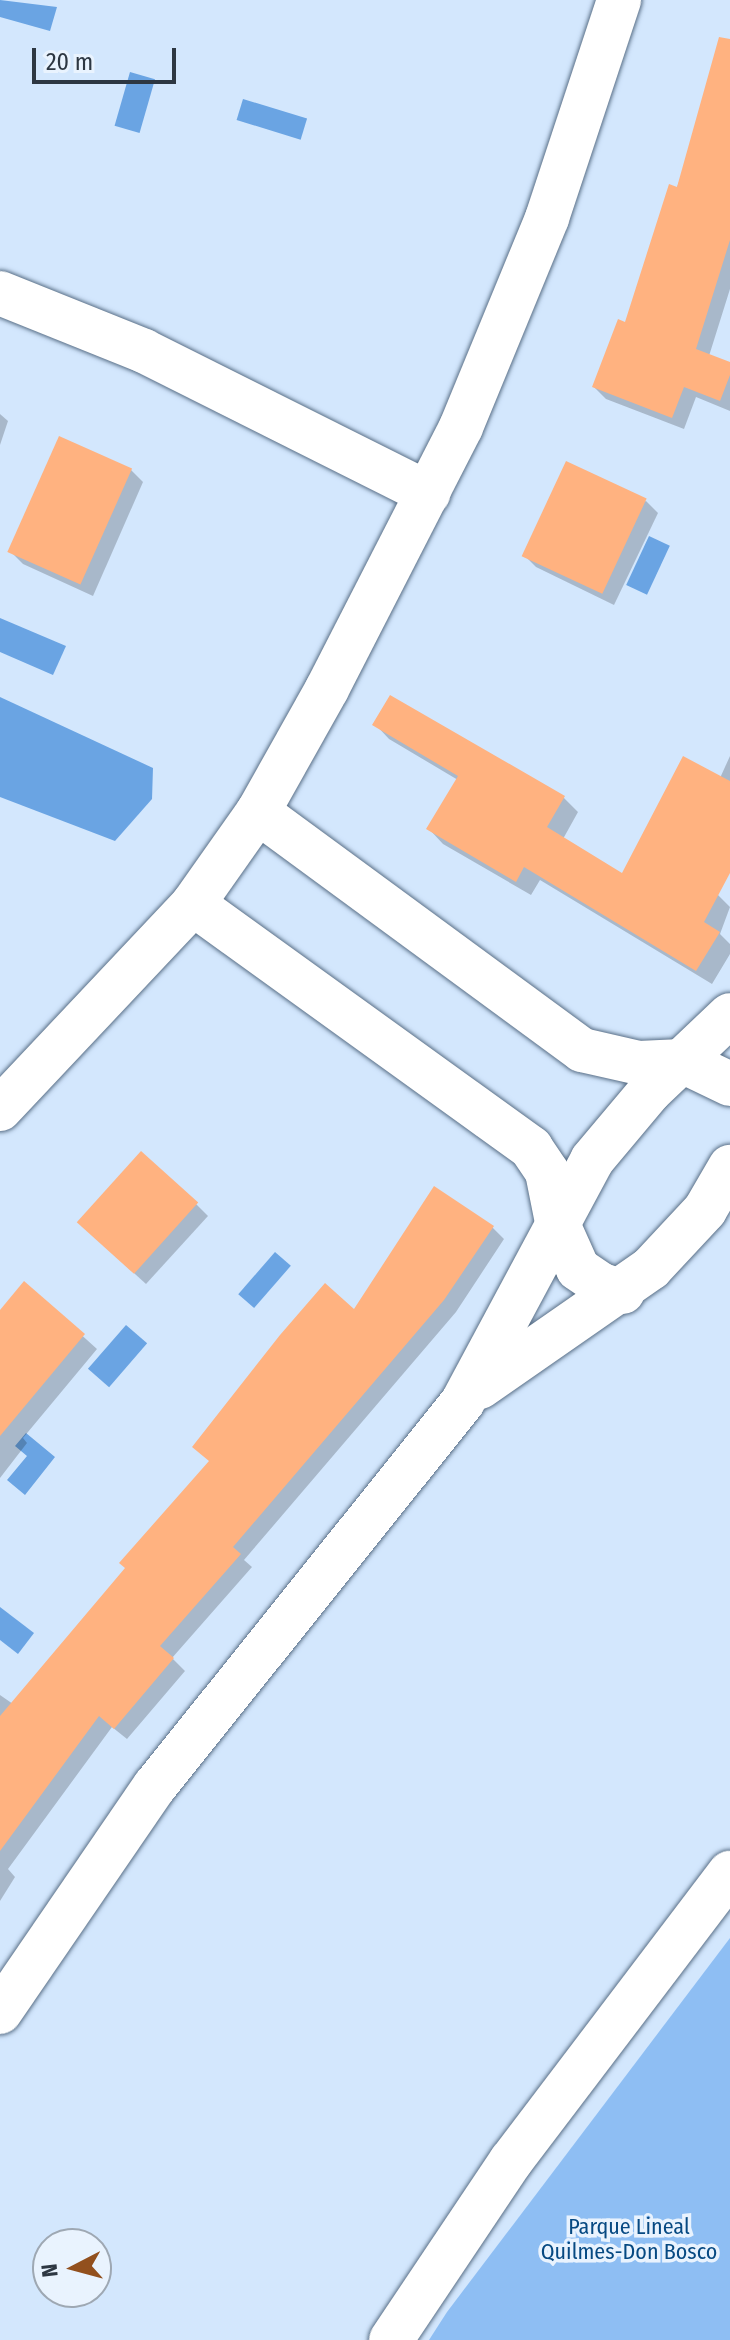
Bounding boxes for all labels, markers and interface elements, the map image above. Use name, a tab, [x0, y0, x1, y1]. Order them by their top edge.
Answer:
scale bar	[36, 32, 180, 82]
text: 20 m	[46, 48, 93, 76]
park label: Parque Lineal Quilmes-Don Bosco	[541, 2213, 717, 2264]
north arrow	[32, 2228, 112, 2308]
text: N	[36, 2262, 64, 2278]

